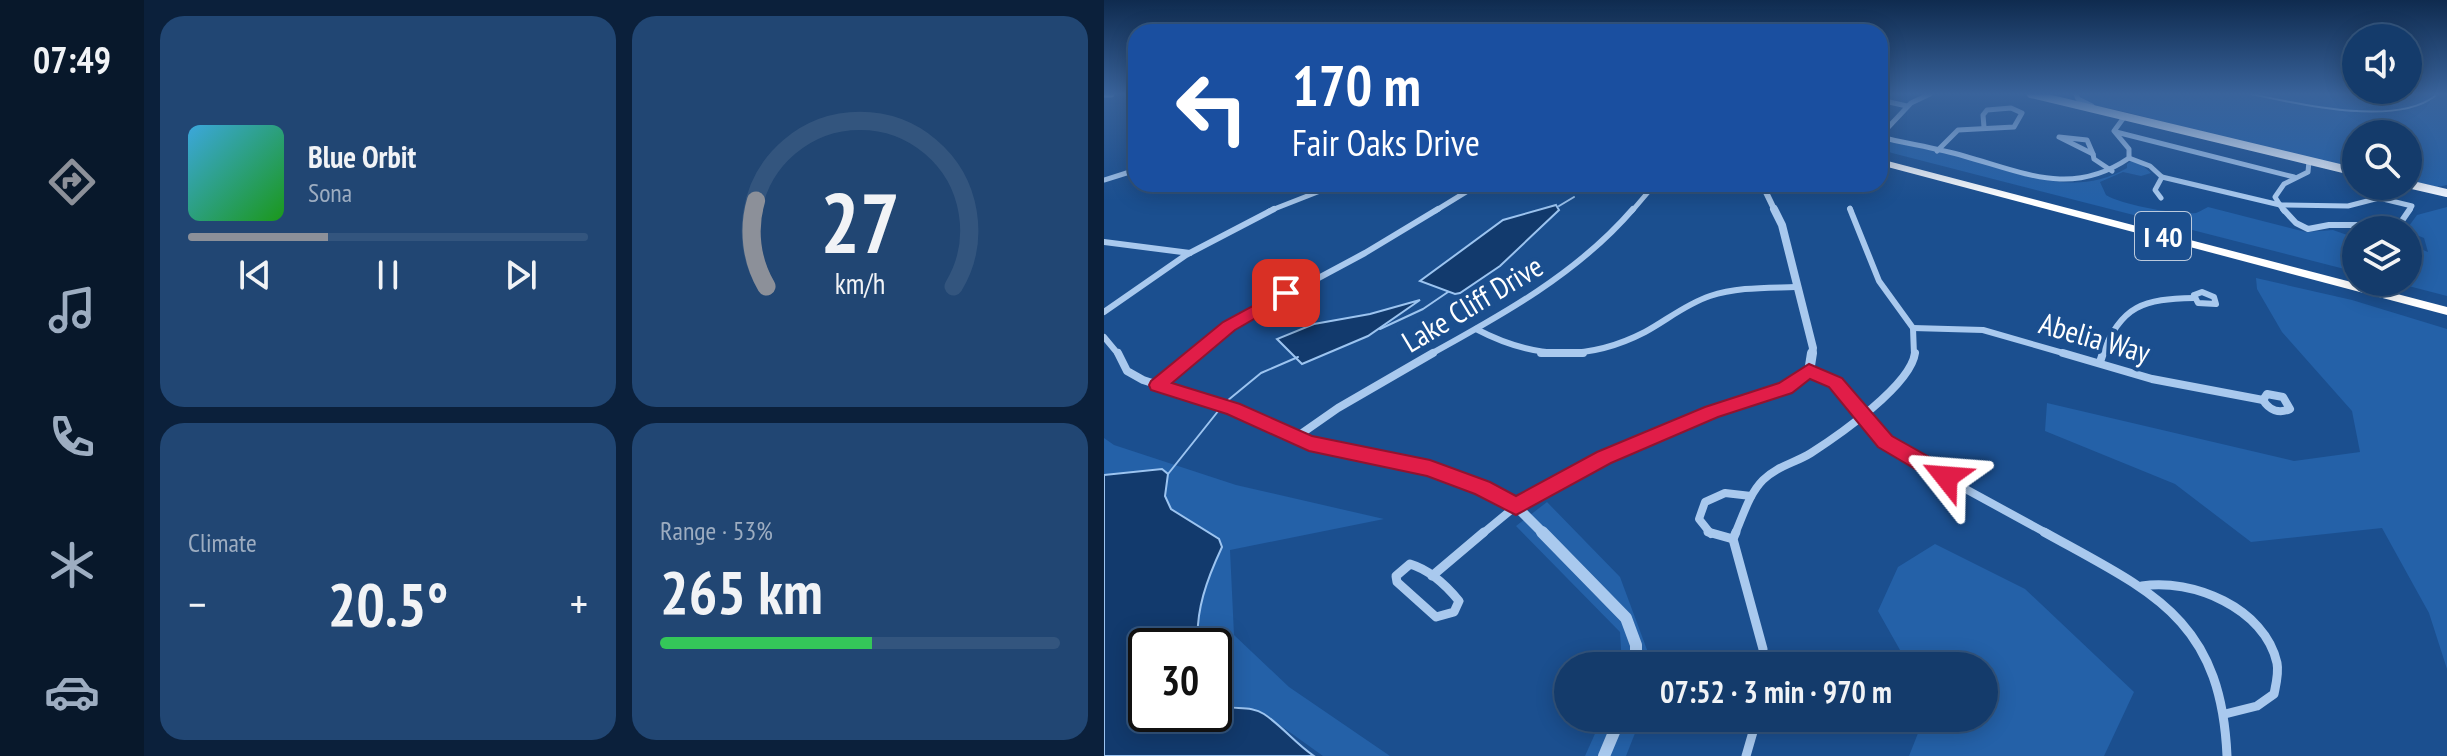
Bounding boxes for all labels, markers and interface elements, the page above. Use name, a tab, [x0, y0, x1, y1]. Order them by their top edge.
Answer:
map controls	[2342, 24, 2422, 296]
button: sound	[2342, 24, 2422, 104]
text: 07:49	[33, 36, 111, 83]
text: 170 m	[1292, 49, 1421, 121]
icon: left	[1160, 56, 1264, 160]
text: Fair Oaks Drive	[1292, 119, 1480, 166]
button: search	[2342, 120, 2422, 200]
text: Blue Orbit	[308, 137, 416, 176]
icon: directions	[44, 154, 100, 210]
text: 27	[820, 168, 900, 276]
text: Sona	[308, 176, 352, 209]
road number: I 40	[2135, 212, 2191, 260]
button: layers	[2342, 216, 2422, 296]
street label: Lake Cliff Drive	[1394, 246, 1550, 360]
icon: previous	[233, 253, 277, 297]
icon: pause	[366, 253, 410, 297]
icon: next	[499, 253, 543, 297]
pin	[1252, 259, 1320, 327]
text: km/h	[835, 265, 885, 302]
icon: arrive	[1264, 271, 1308, 315]
icon: music	[44, 282, 100, 338]
street label: Abelia Way	[2035, 303, 2156, 372]
icon: phone	[44, 409, 100, 465]
position arrow	[1904, 435, 1988, 519]
text: Range · 53%	[660, 514, 773, 547]
text: Climate	[188, 526, 257, 559]
icon: climate	[44, 537, 100, 593]
text: 265 km	[660, 553, 823, 631]
text: 20.5°	[328, 565, 448, 643]
text: −	[188, 575, 206, 632]
text: +	[570, 575, 588, 632]
speed limit sign: 30	[1128, 628, 1232, 732]
icon: car	[44, 664, 100, 720]
text: 07:52 · 3 min · 970 m	[1660, 672, 1892, 711]

